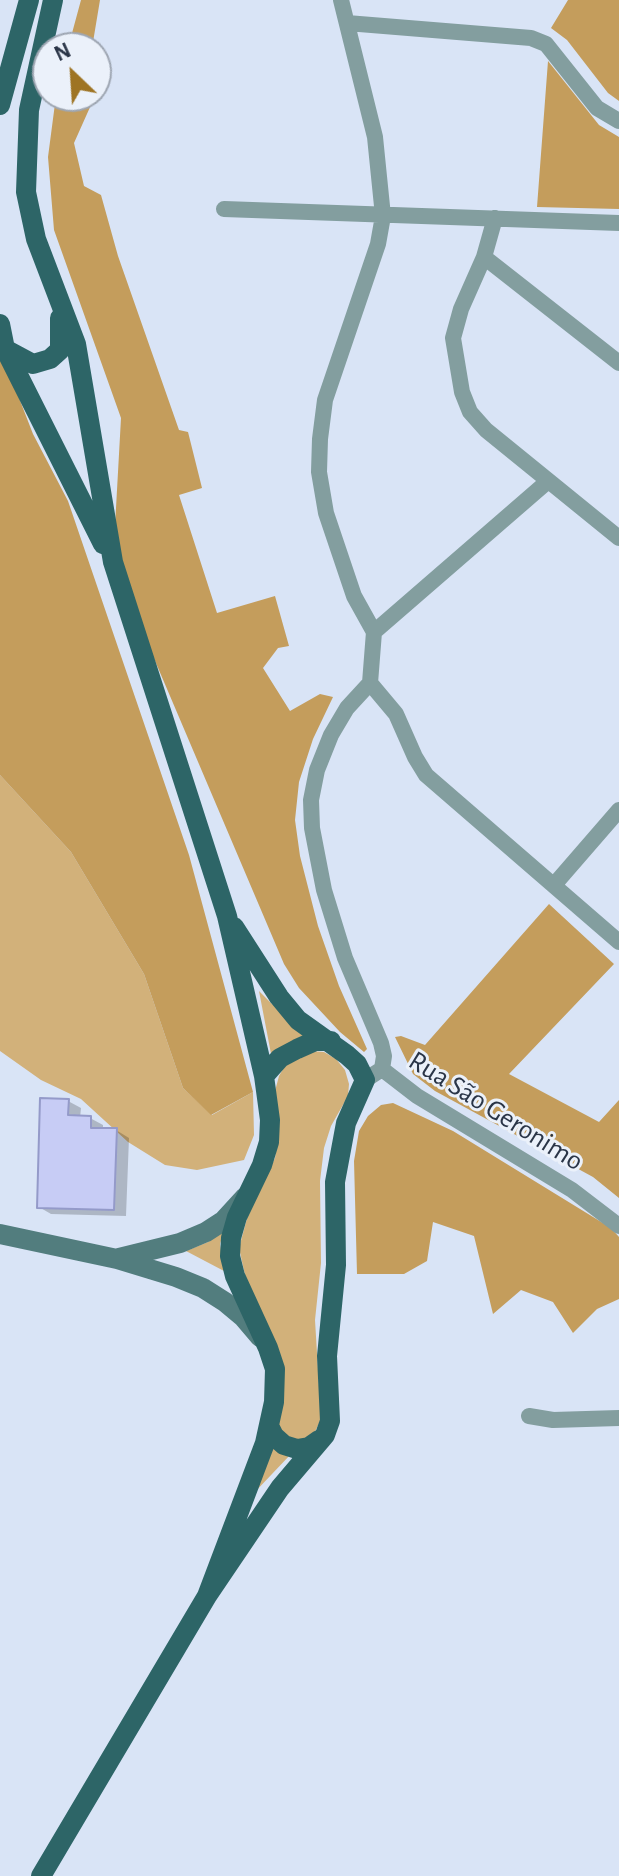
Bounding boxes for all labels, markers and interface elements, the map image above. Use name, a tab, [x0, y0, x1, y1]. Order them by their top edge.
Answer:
north arrow	[32, 32, 112, 112]
text: N	[51, 39, 74, 65]
street label: Rua São Geronimo	[402, 1044, 590, 1178]

